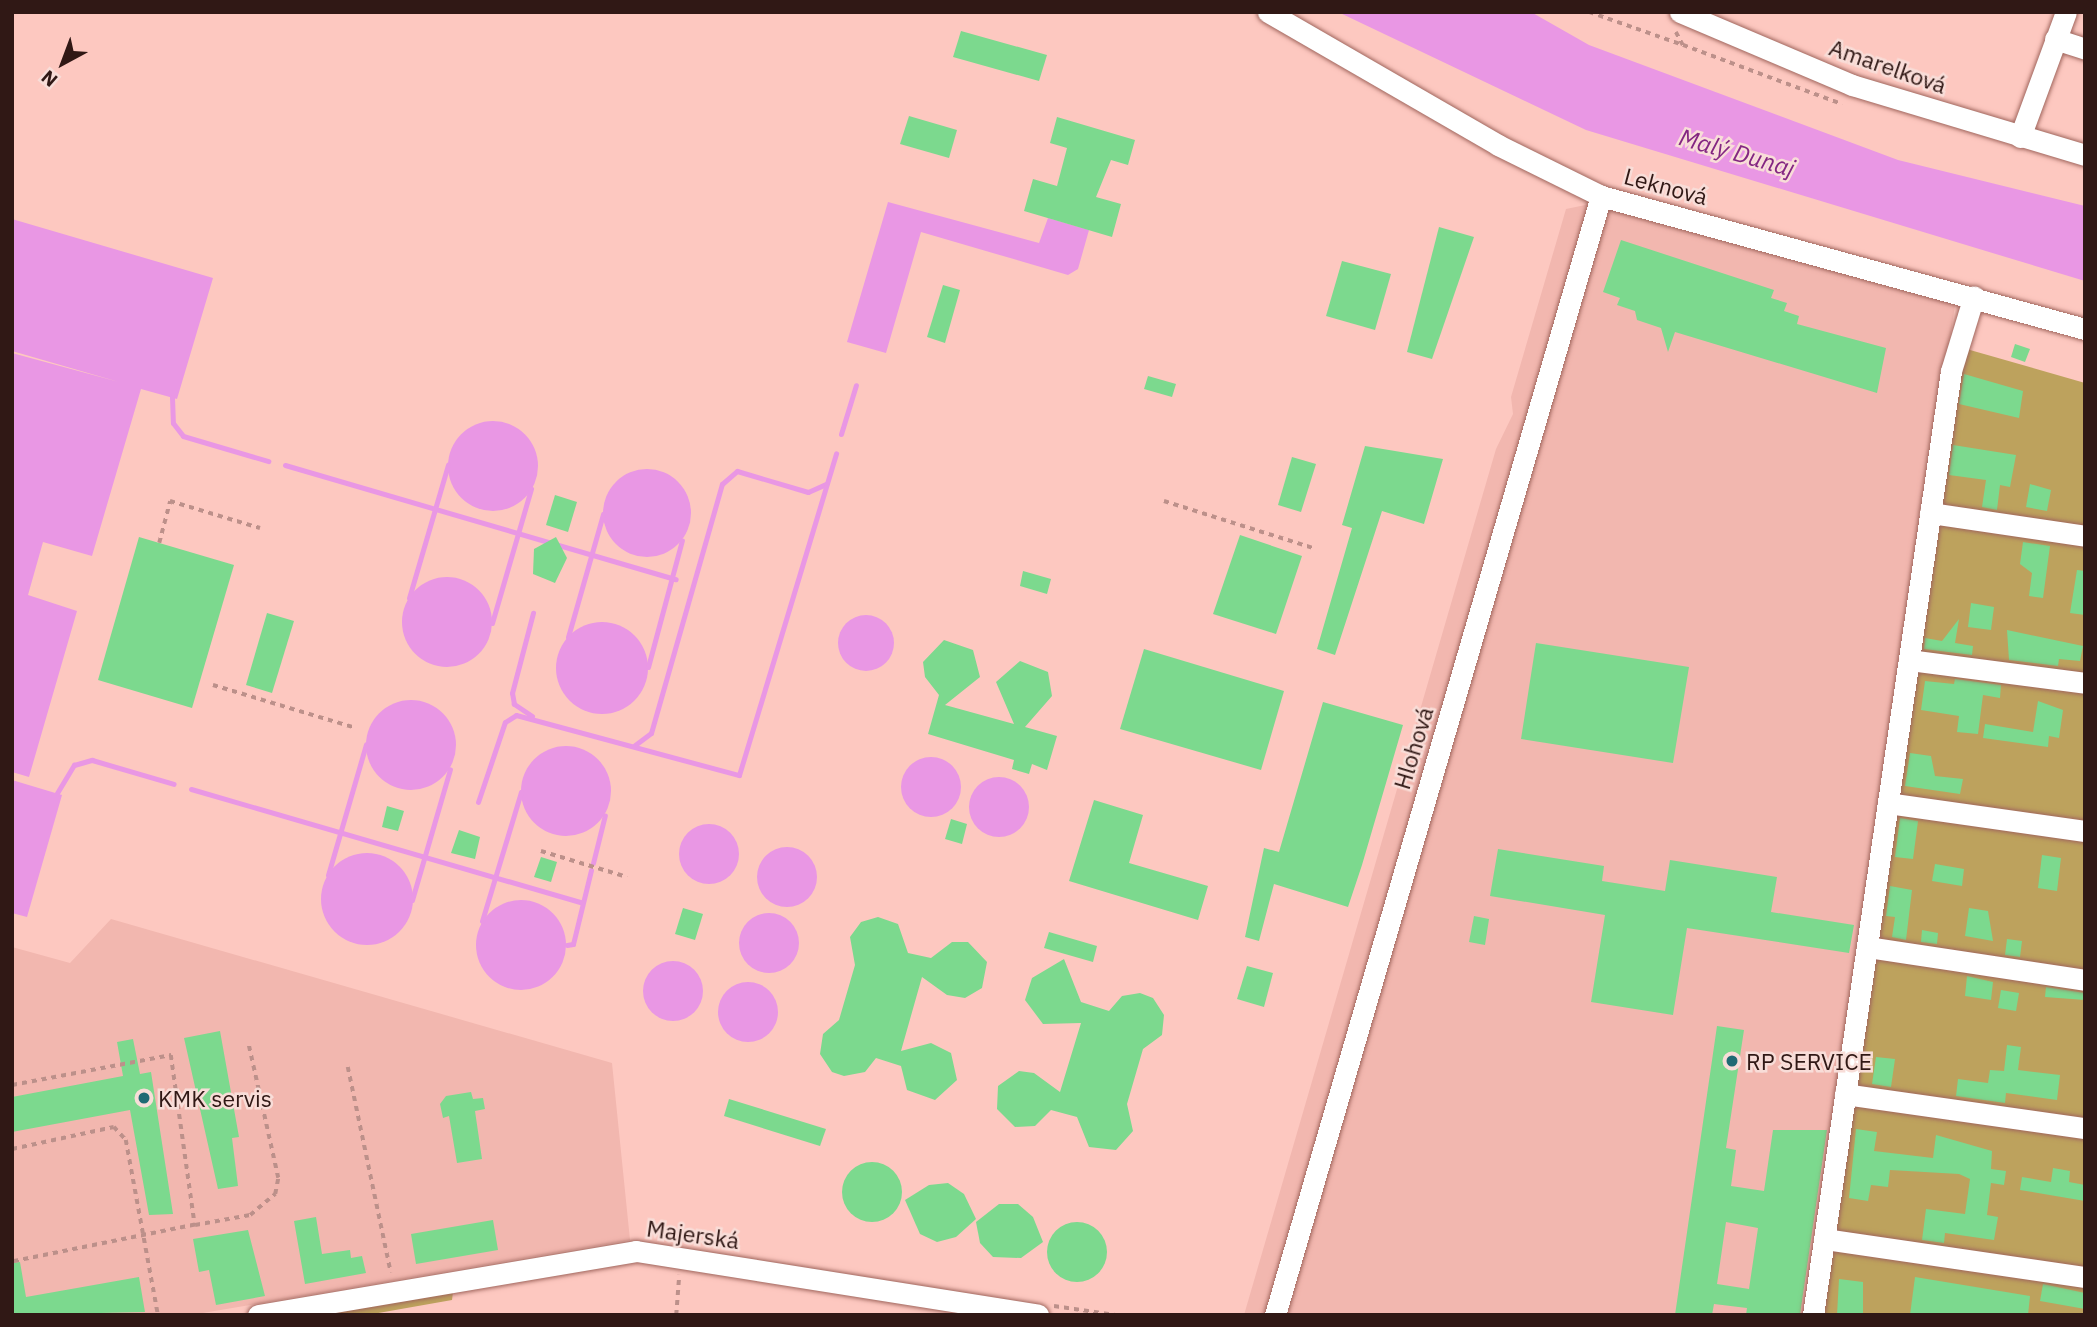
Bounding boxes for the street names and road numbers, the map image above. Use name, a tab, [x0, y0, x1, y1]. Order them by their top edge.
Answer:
street label: Amarelková	[1826, 33, 1950, 99]
street label: Leknová	[1621, 162, 1711, 210]
street label: Hlohová	[1387, 704, 1439, 792]
street label: Majerská	[645, 1214, 741, 1254]

